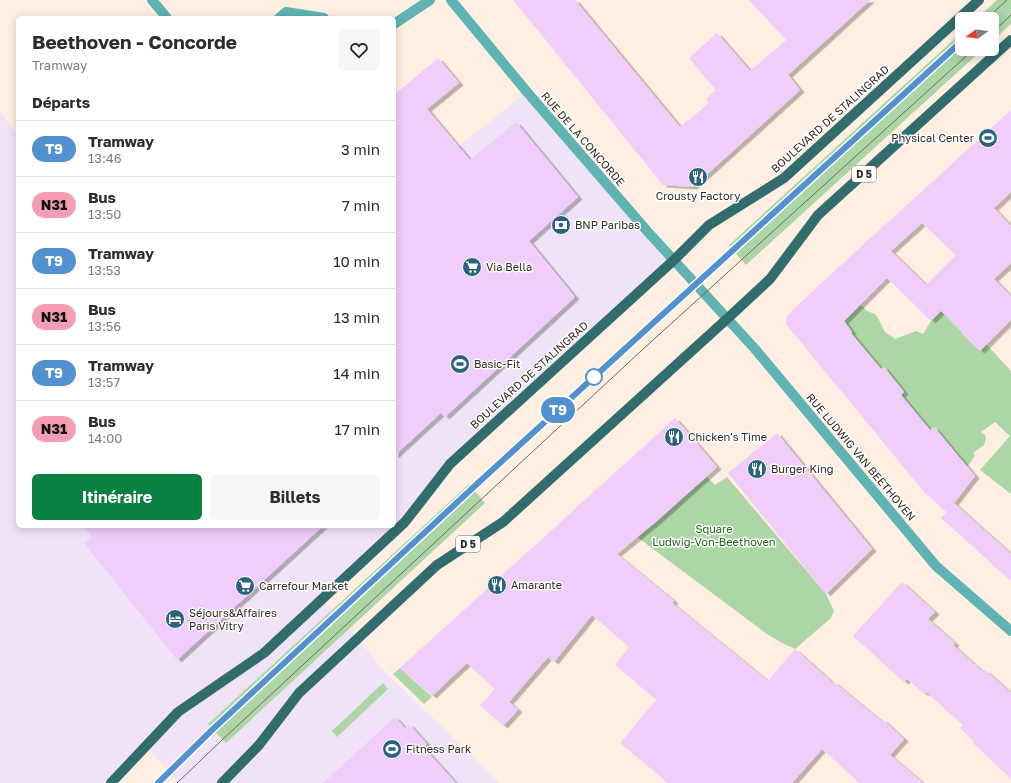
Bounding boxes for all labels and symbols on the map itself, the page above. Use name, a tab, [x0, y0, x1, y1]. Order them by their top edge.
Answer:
north arrow	[955, 12, 999, 56]
street label: BOULEVARD DE STALINGRAD	[768, 62, 891, 175]
street label: RUE DE LA CONCORDE	[539, 89, 628, 189]
sports icon: Physical Center	[977, 127, 999, 149]
place label: Physical Center	[891, 131, 975, 144]
restaurant icon: Crousty Factory	[687, 166, 709, 188]
road number: D 5	[852, 166, 876, 182]
place label: Crousty Factory	[656, 189, 740, 202]
bank icon: BNP Paribas	[550, 214, 572, 236]
place label: BNP Paribas	[575, 218, 640, 231]
supermarket icon: Via Bella	[461, 256, 483, 278]
place label: Via Bella	[486, 260, 532, 273]
street label: BOULEVARD DE STALINGRAD	[467, 318, 590, 431]
sports icon: Basic-Fit	[449, 353, 471, 375]
place label: Basic-Fit	[474, 357, 520, 370]
unlabelled marker	[585, 368, 603, 386]
street label: RUE LUDWIG VAN BEETHOVEN	[804, 390, 919, 523]
line badge: T9	[540, 397, 576, 423]
restaurant icon: Chicken's Time	[663, 426, 685, 448]
place label: Chicken's Time	[688, 430, 767, 443]
restaurant icon: Burger King	[746, 458, 768, 480]
place label: Burger King	[771, 462, 833, 475]
park label: Square Ludwig-Von-Beethoven	[652, 522, 776, 548]
road number: D 5	[456, 536, 480, 552]
restaurant icon: Amarante	[486, 574, 508, 596]
supermarket icon: Carrefour Market	[234, 575, 256, 597]
place label: Amarante	[511, 578, 562, 591]
place label: Carrefour Market	[259, 579, 348, 592]
place label: Séjours&Affaires Paris Vitry	[189, 606, 277, 632]
hotel icon: Séjours&Affaires Paris Vitry	[164, 608, 186, 630]
sports icon: Fitness Park	[381, 738, 403, 760]
place label: Fitness Park	[406, 742, 471, 755]

